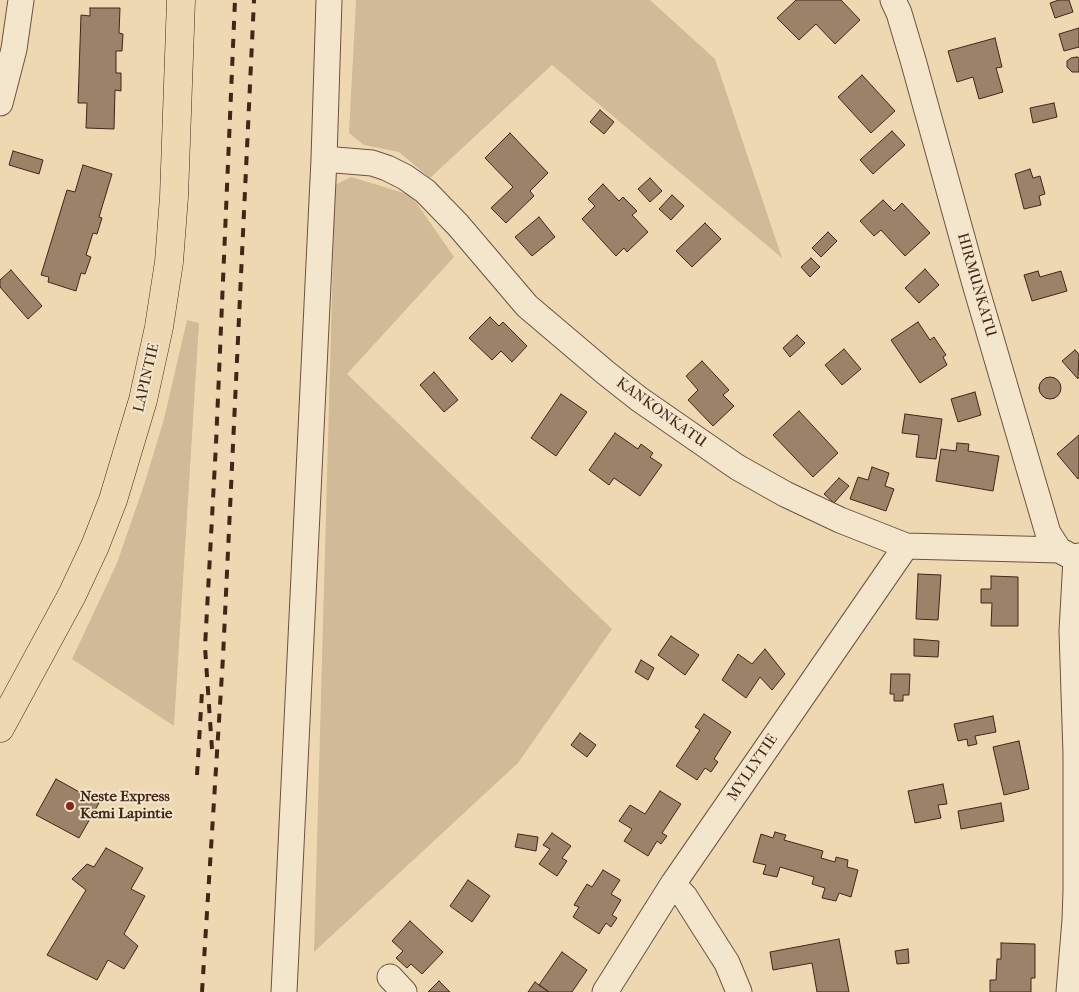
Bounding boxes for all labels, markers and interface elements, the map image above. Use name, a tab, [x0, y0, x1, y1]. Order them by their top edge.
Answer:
street label: HIRMUNKATU	[953, 231, 999, 339]
street label: LAPINTIE	[130, 342, 164, 414]
street label: KANKONKATU	[612, 374, 710, 452]
street label: MYLLYTIE	[724, 731, 782, 805]
place label: Neste Express Kemi Lapintie	[80, 788, 172, 823]
marker: Neste Express Kemi Lapintie	[64, 800, 76, 812]

